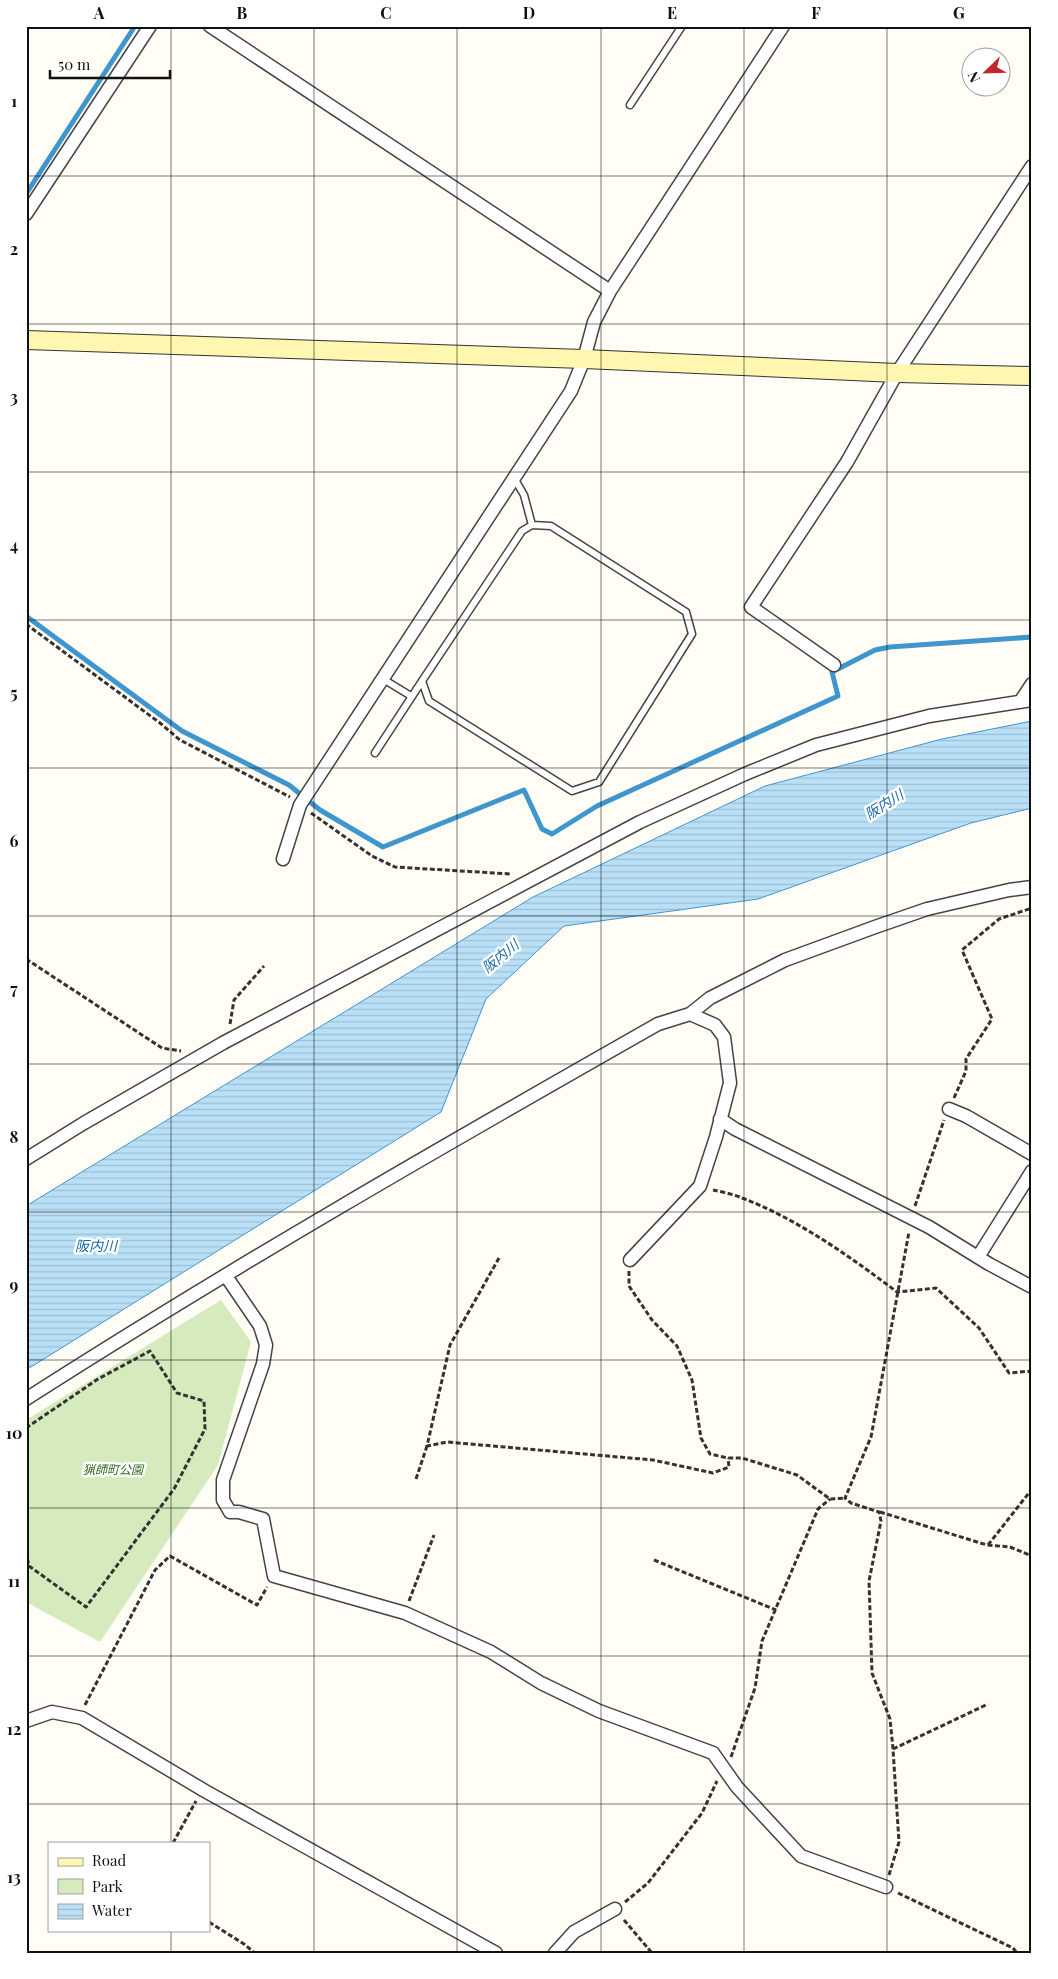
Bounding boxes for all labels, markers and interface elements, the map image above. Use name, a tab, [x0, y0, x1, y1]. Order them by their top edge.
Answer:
text: A	[93, 2, 105, 23]
text: B	[237, 2, 248, 23]
text: C	[380, 2, 392, 23]
text: D	[523, 2, 535, 23]
text: E	[667, 2, 677, 23]
text: F	[811, 2, 821, 23]
text: G	[953, 2, 965, 23]
scale bar	[50, 48, 170, 80]
north arrow	[960, 48, 1010, 98]
text: 50 m	[58, 54, 91, 74]
text: N	[963, 69, 984, 86]
text: 1	[11, 90, 17, 111]
text: 2	[10, 238, 18, 259]
text: 3	[10, 386, 18, 407]
text: 4	[10, 534, 18, 555]
text: 5	[10, 682, 18, 703]
water label: 阪内川	[861, 784, 909, 823]
text: 6	[10, 830, 19, 851]
water label: 阪内川	[478, 934, 524, 977]
text: 7	[10, 978, 18, 999]
text: 8	[10, 1126, 19, 1147]
water label: 阪内川	[75, 1236, 119, 1255]
text: 9	[10, 1274, 19, 1295]
text: 10	[6, 1422, 22, 1443]
park label: 猟師町公園	[83, 1461, 145, 1477]
text: 11	[8, 1570, 20, 1591]
text: 12	[7, 1718, 21, 1739]
legend	[48, 1842, 210, 1932]
text: Road	[92, 1850, 126, 1870]
text: 13	[7, 1866, 21, 1887]
text: Park	[92, 1876, 124, 1896]
text: Water	[91, 1900, 132, 1920]

